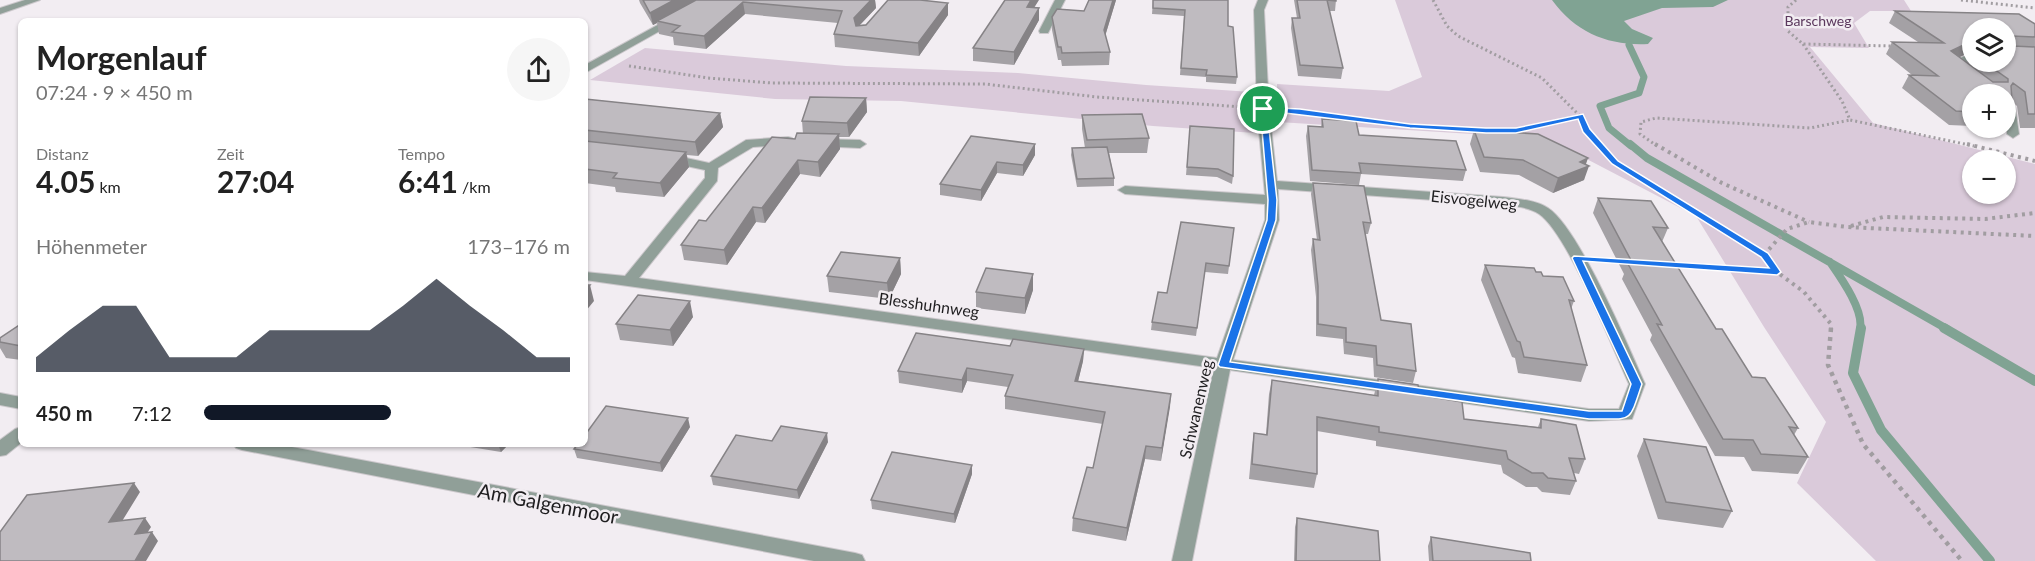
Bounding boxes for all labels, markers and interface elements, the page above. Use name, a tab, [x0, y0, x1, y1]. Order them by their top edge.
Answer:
park label: Barschweg	[1784, 12, 1852, 29]
map controls	[1962, 18, 2016, 204]
button: layers	[1962, 18, 2016, 72]
text: Morgenlauf	[36, 37, 207, 77]
button: share	[507, 38, 570, 101]
text: 07:24 · 9 × 450 m	[36, 80, 193, 104]
pin	[1237, 83, 1288, 134]
button: +	[1962, 84, 2016, 138]
icon: arrive	[1246, 92, 1279, 125]
text: Distanz	[36, 144, 89, 163]
text: Zeit	[217, 144, 244, 163]
text: Tempo	[398, 144, 445, 163]
button: −	[1962, 150, 2016, 204]
text: 4.05	[36, 163, 95, 199]
text: 27:04	[217, 163, 294, 199]
text: 6:41	[398, 163, 458, 199]
text: km	[95, 177, 121, 196]
text: /km	[458, 177, 491, 196]
street label: Eisvogelweg	[1430, 186, 1518, 213]
text: Höhenmeter	[36, 234, 147, 258]
text: 173–176 m	[467, 234, 570, 258]
street label: Blesshuhnweg	[878, 288, 980, 321]
street label: Schwanenweg	[1175, 358, 1216, 460]
text: 450 m	[36, 401, 92, 425]
text: 7:12	[132, 401, 172, 425]
street label: Am Galgenmoor	[476, 478, 621, 529]

